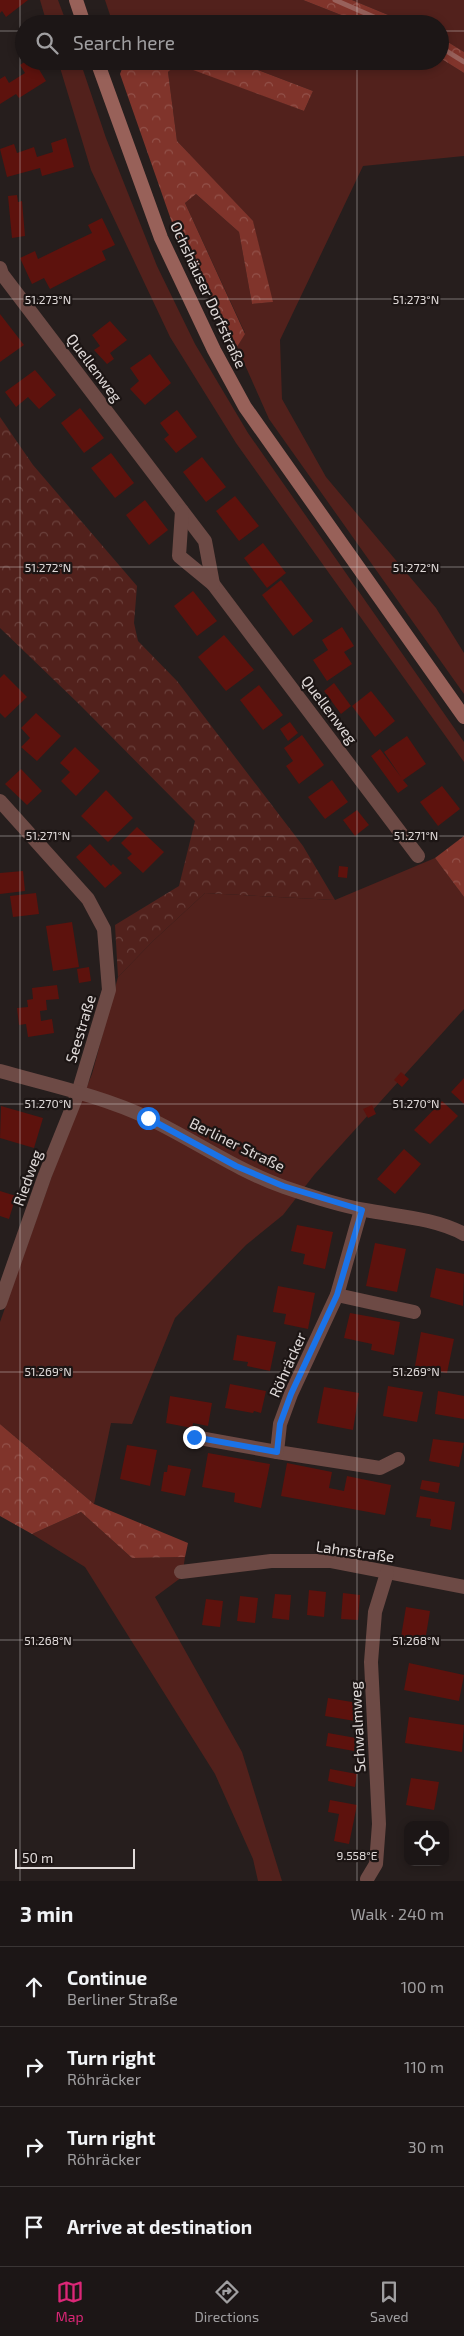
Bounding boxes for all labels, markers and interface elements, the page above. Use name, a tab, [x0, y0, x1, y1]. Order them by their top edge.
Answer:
search box	[15, 15, 449, 70]
icon: search	[33, 29, 61, 57]
text: Search here	[73, 31, 175, 54]
street label: Ochshäuser Dorfstraße	[167, 218, 251, 371]
text: 51.273°N	[25, 292, 71, 306]
text: 51.273°N	[393, 292, 439, 306]
street label: Quellenweg	[62, 330, 127, 406]
text: 51.272°N	[25, 560, 71, 574]
text: 51.272°N	[393, 560, 439, 574]
street label: Quellenweg	[297, 672, 362, 748]
text: 51.271°N	[26, 828, 70, 842]
text: 51.271°N	[394, 828, 438, 842]
street label: Seestraße	[61, 992, 99, 1065]
text: 51.270°N	[25, 1096, 71, 1110]
text: 51.270°N	[393, 1096, 439, 1110]
route start	[137, 1107, 160, 1130]
street label: Berliner Straße	[187, 1113, 288, 1175]
street label: Riedweg	[9, 1147, 46, 1208]
street label: Röhräcker	[265, 1329, 309, 1400]
text: 51.269°N	[24, 1364, 72, 1378]
text: 51.269°N	[392, 1364, 440, 1378]
route end	[183, 1426, 206, 1449]
street label: Lahnstraße	[315, 1537, 396, 1565]
text: 51.268°N	[24, 1633, 72, 1647]
text: 51.268°N	[392, 1633, 440, 1647]
street label: Schwalmweg	[346, 1680, 368, 1773]
map controls	[404, 1821, 449, 1866]
button: locate	[404, 1821, 449, 1866]
scale bar	[15, 1846, 135, 1869]
text: 9.558°E	[337, 1848, 378, 1862]
text: 50 m	[22, 1849, 53, 1866]
text: 3 min	[20, 1901, 73, 1926]
text: Walk · 240 m	[351, 1904, 444, 1923]
text: Continue	[67, 1966, 147, 1989]
icon: ahead	[20, 1973, 48, 2001]
text: 100 m	[401, 1977, 444, 1996]
text: Berliner Straße	[67, 1989, 178, 2008]
text: Turn right	[67, 2046, 155, 2069]
icon: right	[20, 2053, 48, 2081]
text: 110 m	[404, 2057, 444, 2076]
text: Röhräcker	[67, 2069, 141, 2088]
text: Turn right	[67, 2126, 155, 2149]
icon: right	[20, 2133, 48, 2161]
text: 30 m	[408, 2137, 444, 2156]
text: Röhräcker	[67, 2149, 141, 2168]
icon: arrive	[20, 2213, 48, 2241]
text: Arrive at destination	[67, 2215, 252, 2238]
tab: Map	[55, 2278, 84, 2325]
tab: Directions	[195, 2278, 259, 2325]
tab: Saved	[370, 2278, 409, 2325]

